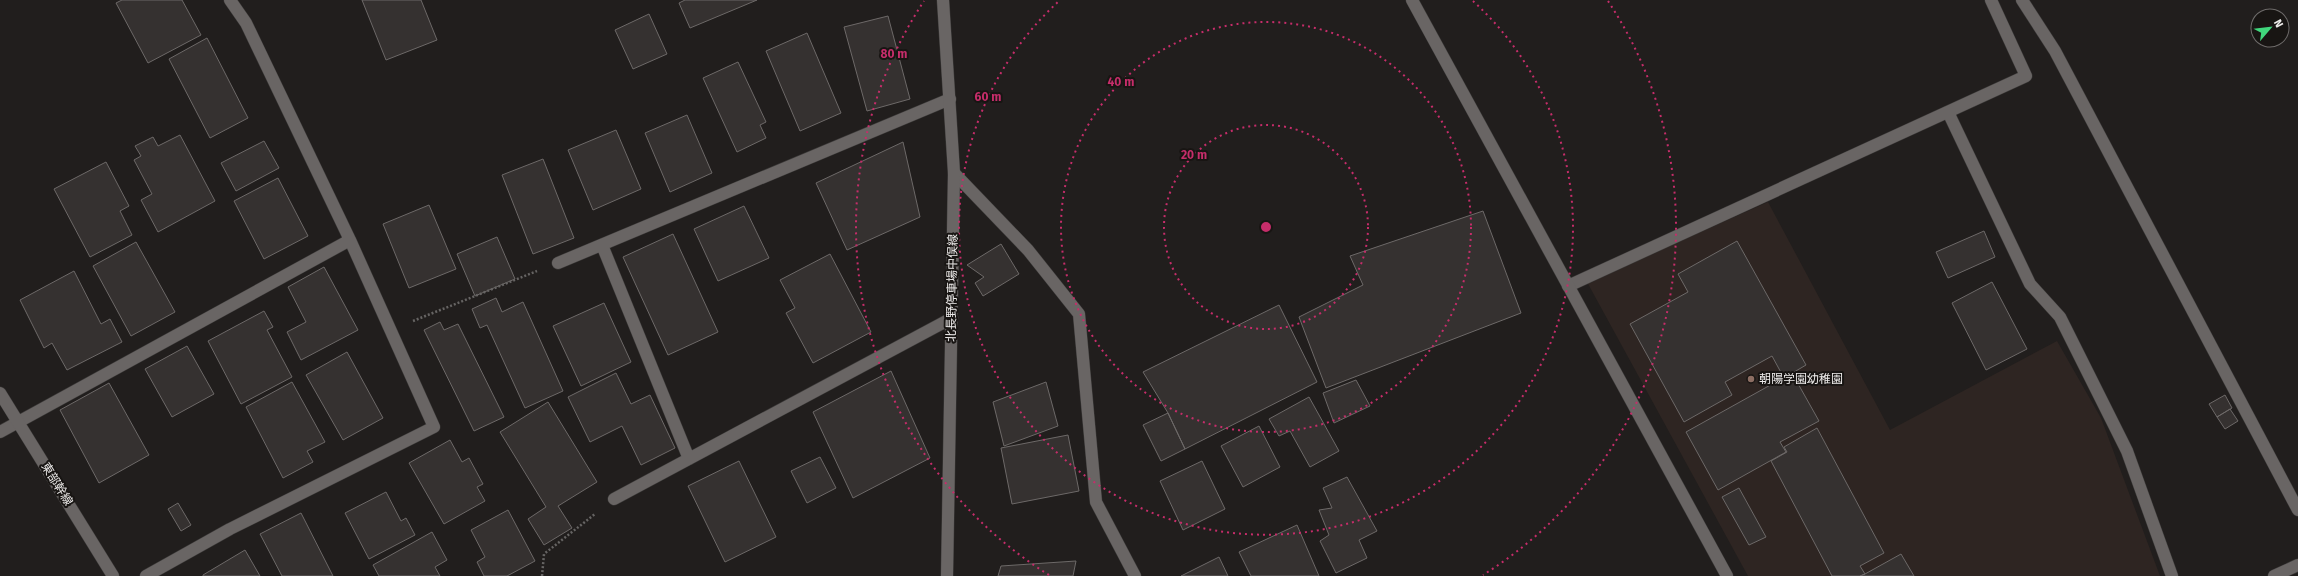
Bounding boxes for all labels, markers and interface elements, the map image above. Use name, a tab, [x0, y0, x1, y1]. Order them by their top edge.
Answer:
north arrow	[2250, 8, 2290, 48]
text: N	[2271, 17, 2286, 30]
text: 80 m	[881, 47, 907, 61]
text: 40 m	[1108, 75, 1134, 89]
text: 60 m	[975, 90, 1001, 104]
text: 20 m	[1181, 148, 1207, 162]
centre of rings	[1259, 220, 1273, 234]
street label: 北長野停車場中俣線	[944, 234, 960, 342]
place label: 朝陽学園幼稚園	[1759, 372, 1843, 386]
marker: 朝陽学園幼稚園	[1746, 374, 1756, 384]
street label: 東部幹線	[38, 460, 76, 508]

